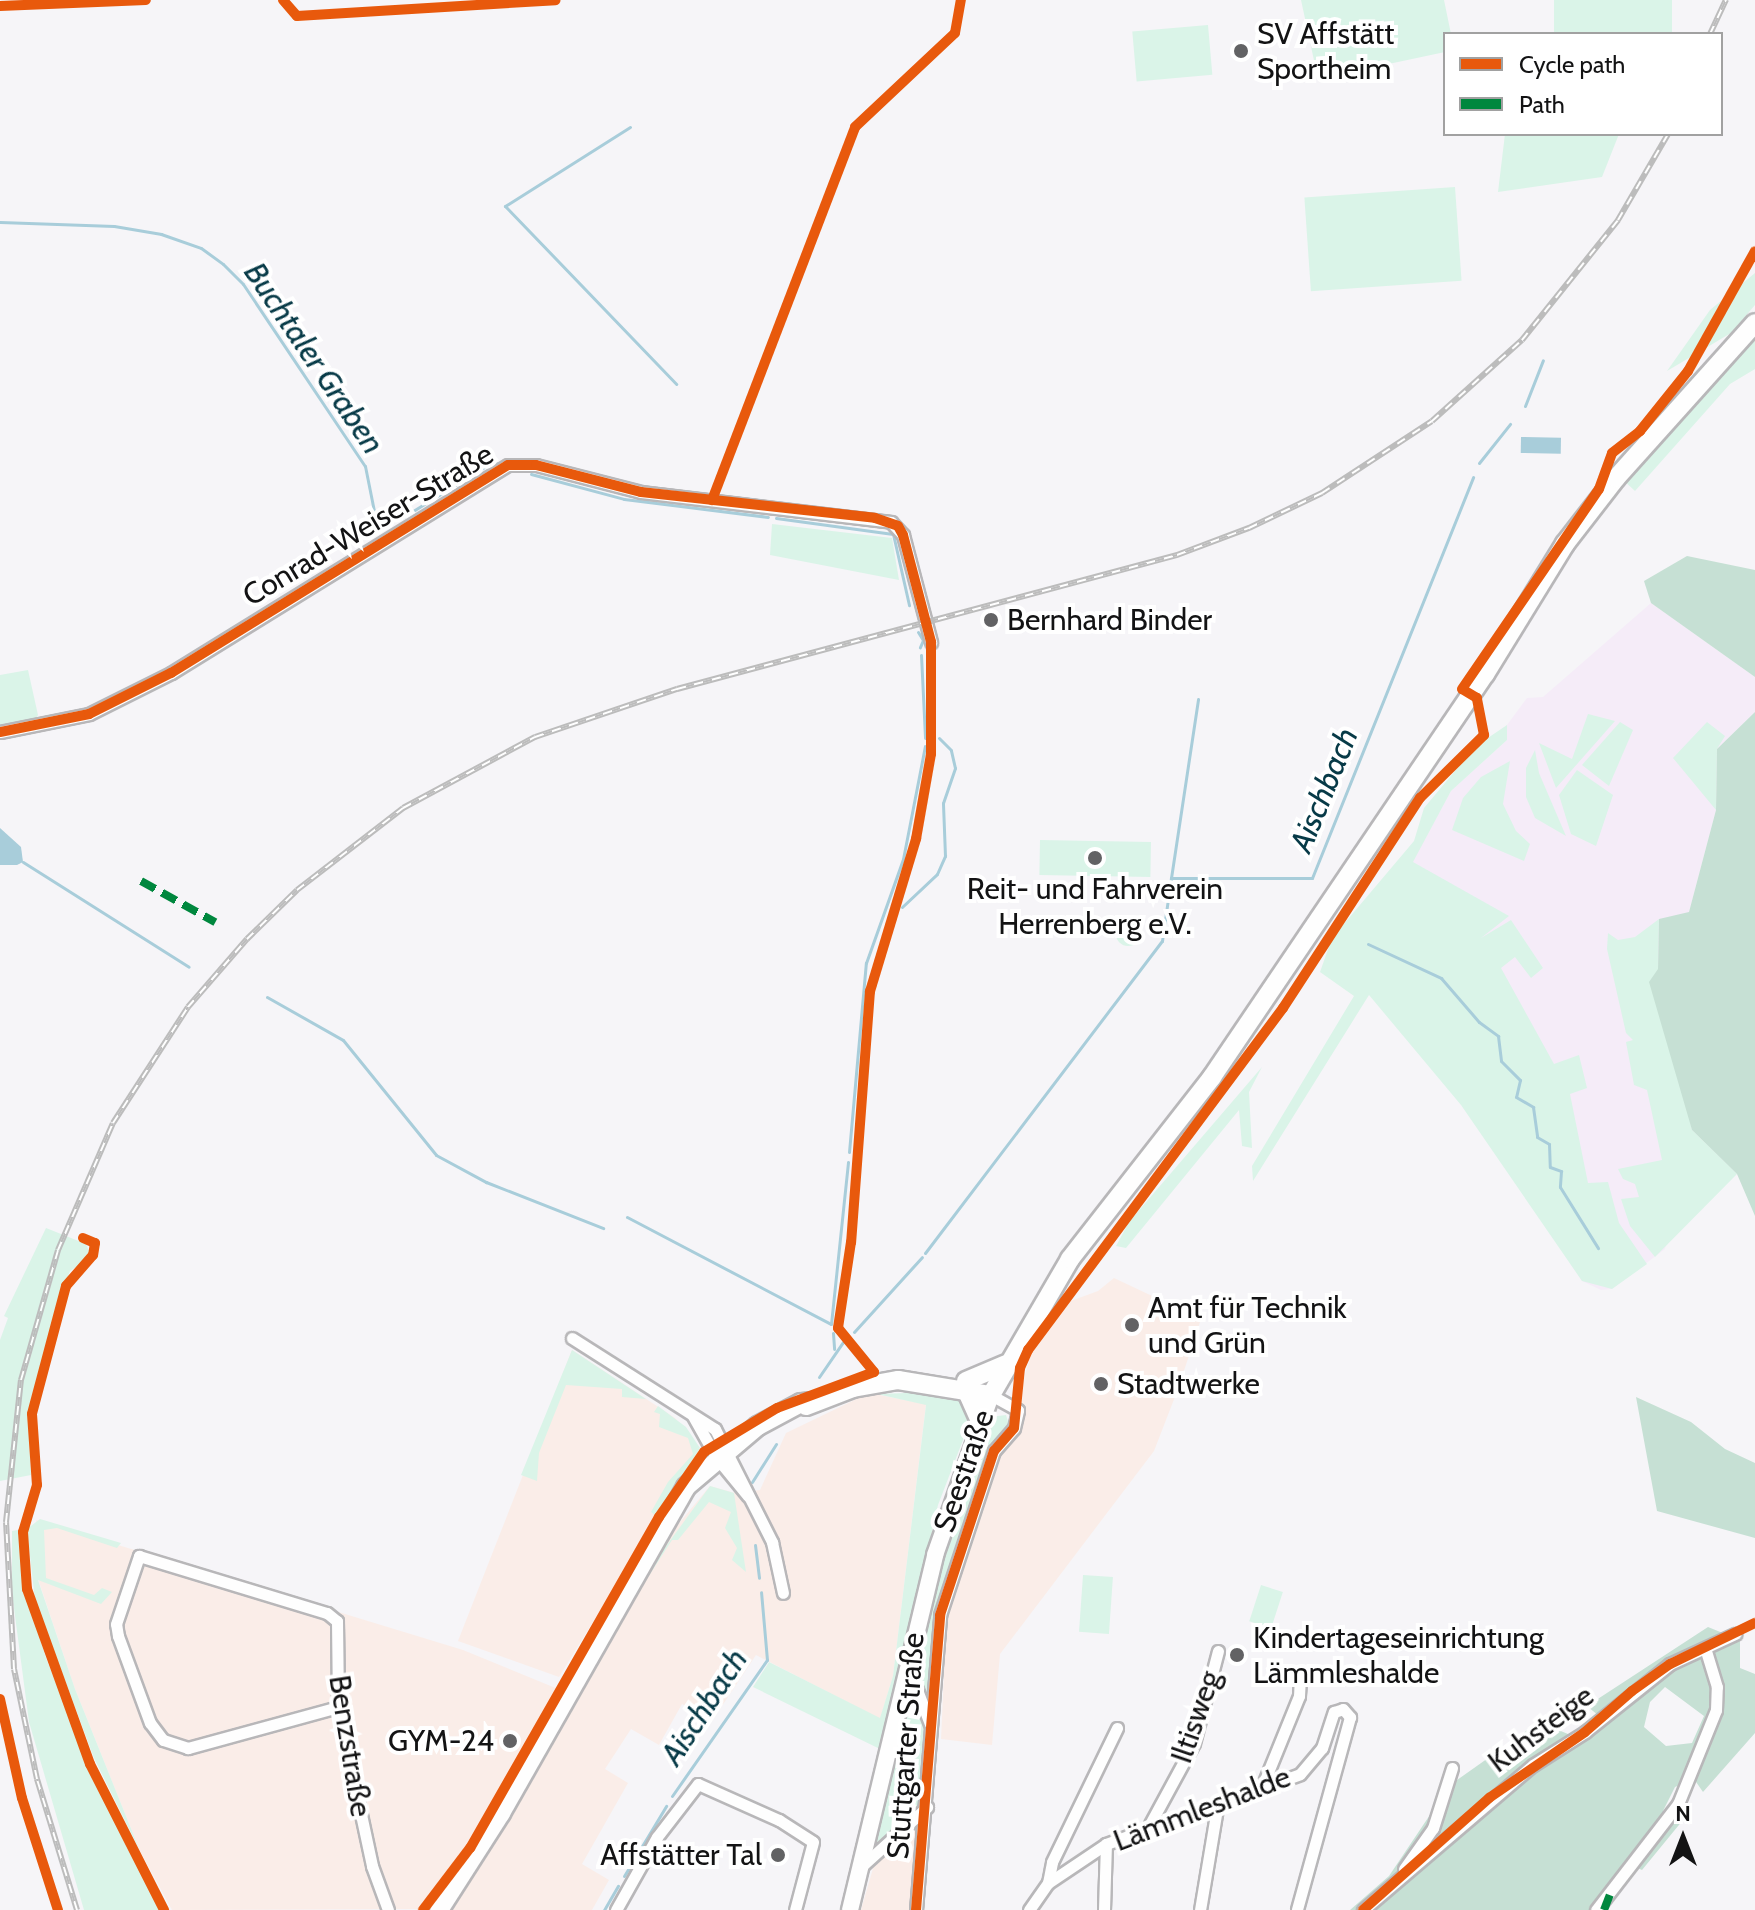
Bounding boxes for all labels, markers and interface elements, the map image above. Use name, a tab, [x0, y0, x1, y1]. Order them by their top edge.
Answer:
place label: SV Affstätt Sportheim	[1257, 16, 1394, 86]
legend	[1443, 32, 1723, 136]
marker: SV Affstätt Sportheim	[1232, 42, 1250, 60]
text: Cycle path	[1519, 50, 1625, 79]
text: Path	[1519, 90, 1565, 119]
water label: Buchtaler Graben	[236, 255, 392, 461]
street label: Conrad-Weiser-Straße	[236, 436, 500, 614]
place label: Bernhard Binder	[1007, 602, 1212, 638]
marker: Bernhard Binder	[982, 611, 1000, 629]
water label: Aischbach	[1282, 722, 1366, 858]
marker: Reit- und Fahrverein Herrenberg e.V.	[1086, 849, 1104, 867]
place label: Reit- und Fahrverein Herrenberg e.V.	[967, 871, 1223, 942]
place label: Amt für Technik und Grün	[1148, 1290, 1347, 1360]
marker: Amt für Technik und Grün	[1123, 1316, 1141, 1334]
place label: Stadtwerke	[1117, 1366, 1260, 1402]
marker: Stadtwerke	[1092, 1375, 1110, 1393]
street label: Seestraße	[926, 1405, 1002, 1537]
place label: Kindertageseinrichtung Lämmleshalde	[1253, 1620, 1544, 1690]
street label: Stuttgarter Straße	[880, 1632, 932, 1860]
water label: Aischbach	[652, 1642, 756, 1772]
marker: Kindertageseinrichtung Lämmleshalde	[1228, 1646, 1246, 1664]
street label: Iltisweg	[1164, 1666, 1228, 1768]
street label: Benzstraße	[321, 1673, 379, 1819]
street label: Kuhsteige	[1481, 1678, 1601, 1780]
place label: GYM-24	[388, 1723, 494, 1759]
marker: GYM-24	[501, 1732, 519, 1750]
street label: Lämmleshalde	[1109, 1759, 1295, 1859]
north arrow	[1643, 1798, 1723, 1878]
text: N	[1675, 1800, 1691, 1827]
place label: Affstätter Tal	[600, 1837, 762, 1873]
marker: Affstätter Tal	[769, 1846, 787, 1864]

